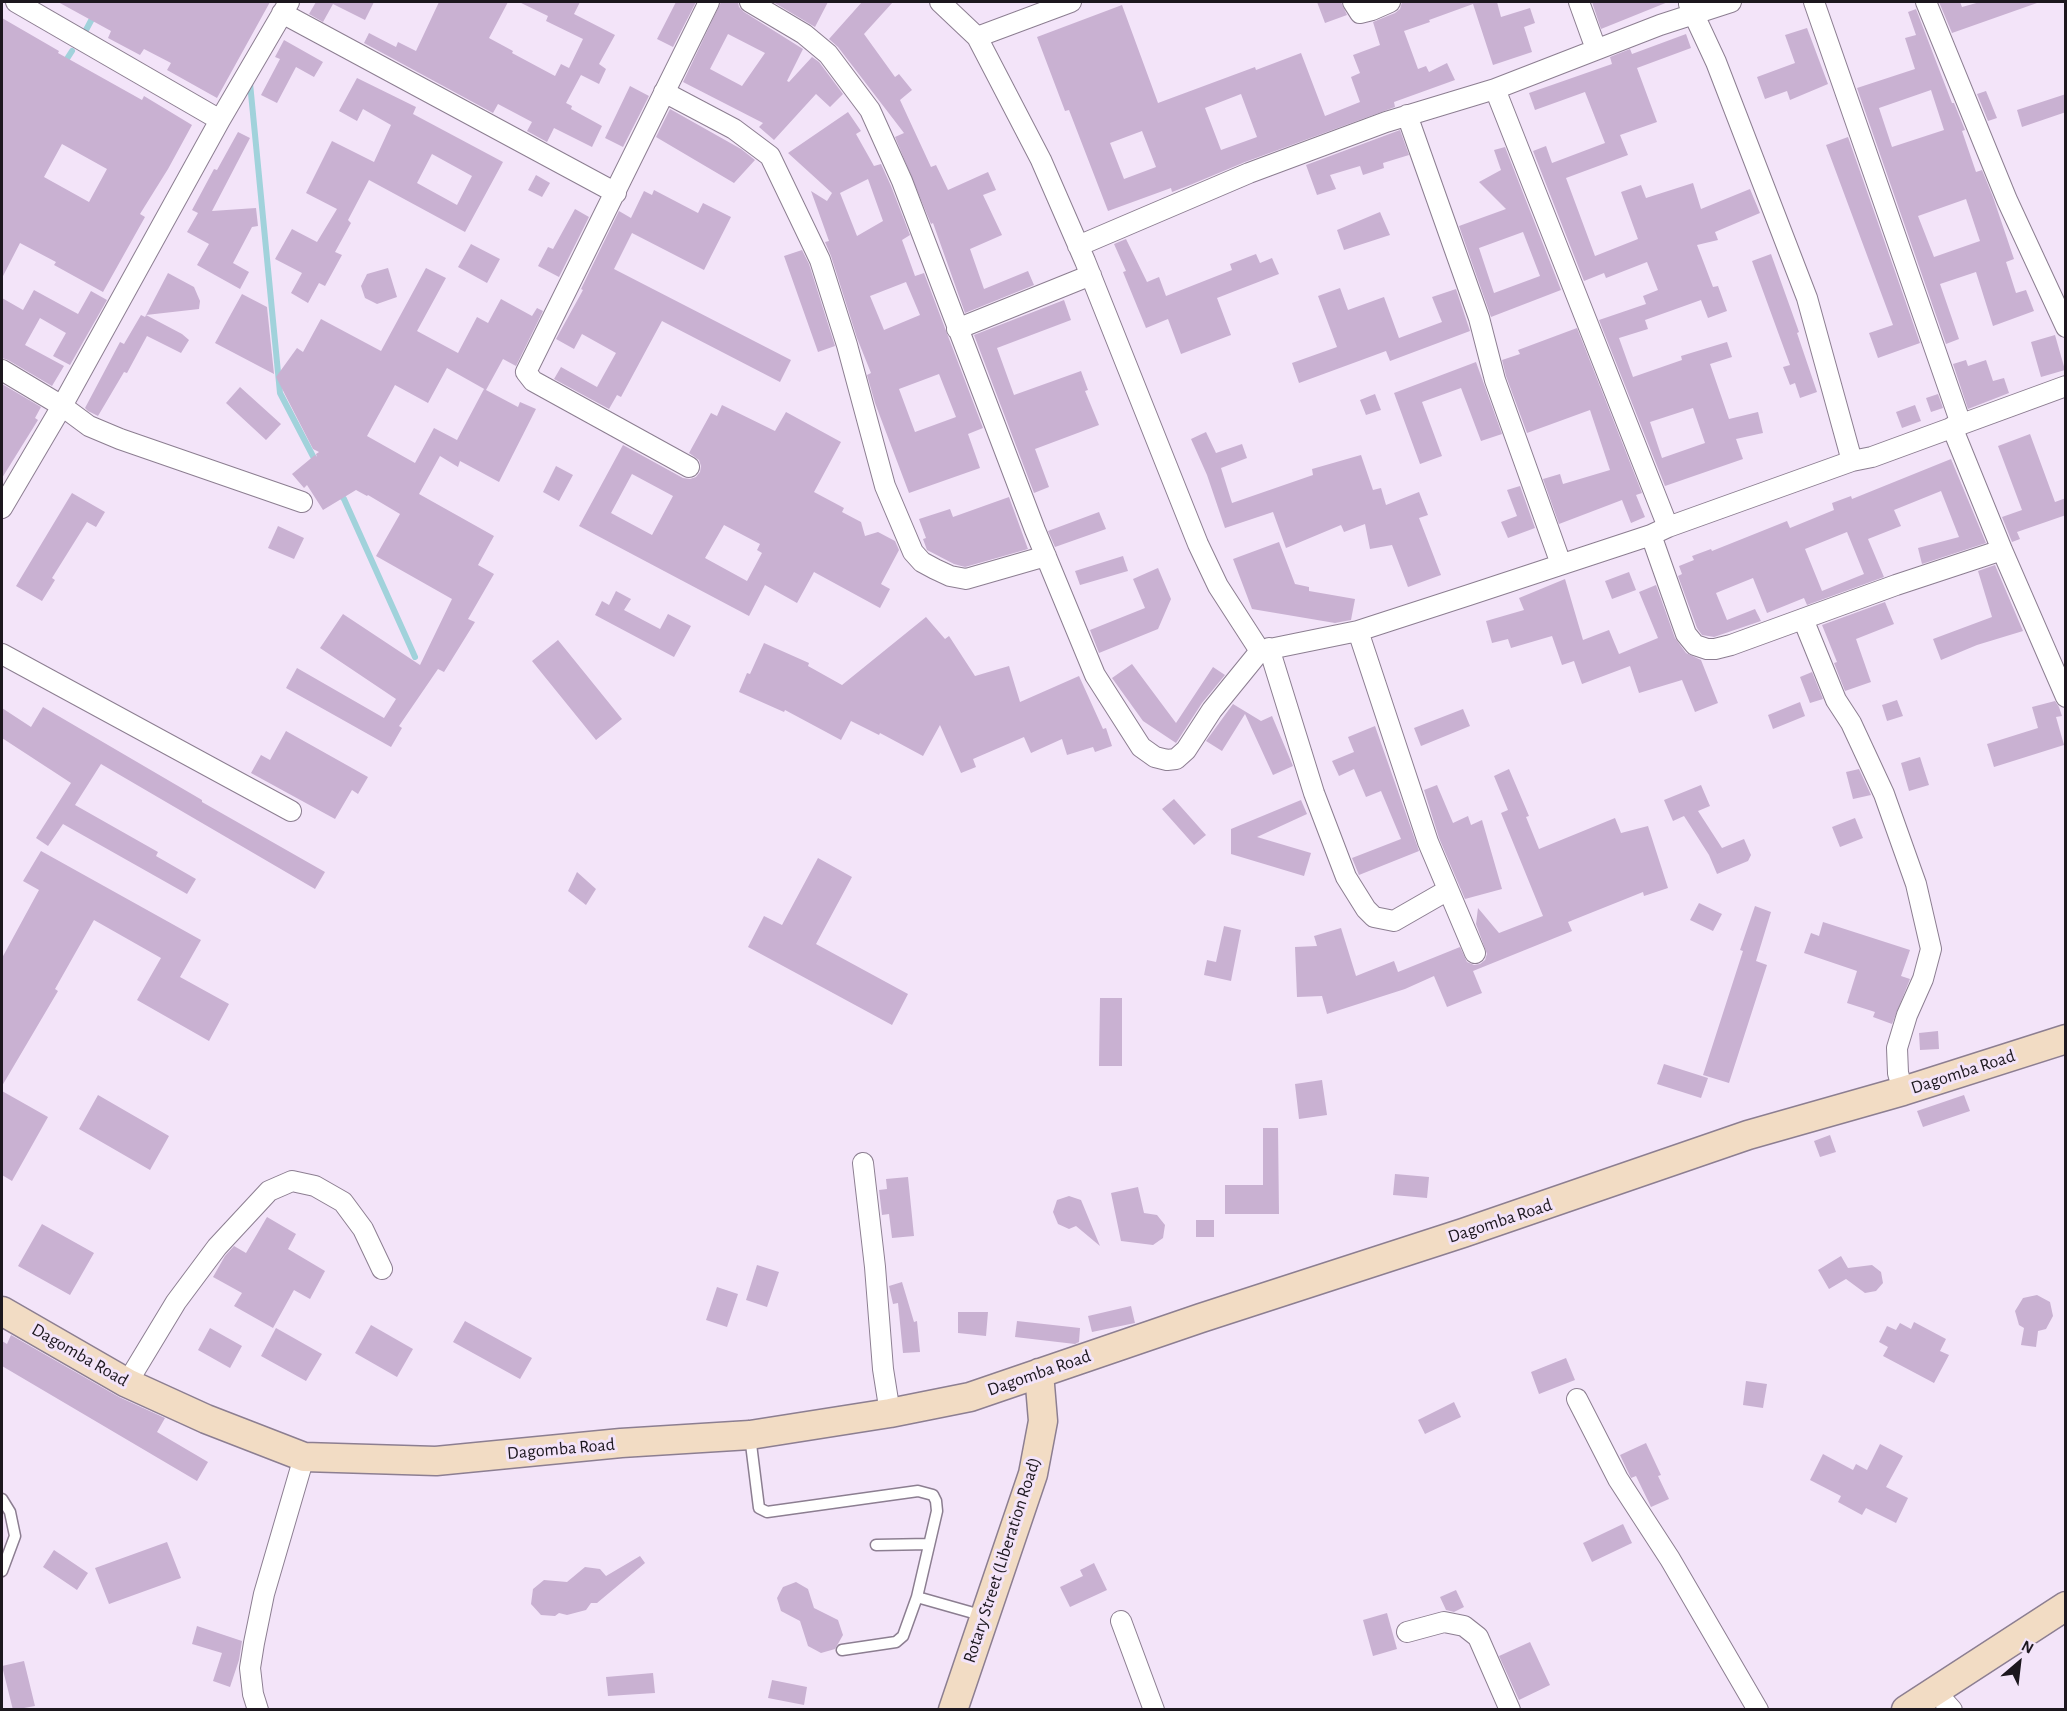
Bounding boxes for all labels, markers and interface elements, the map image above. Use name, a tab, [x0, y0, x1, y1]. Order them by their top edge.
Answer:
street label: Dagomba Road	[1908, 1045, 2018, 1099]
street label: Dagomba Road	[1445, 1194, 1555, 1248]
street label: Dagomba Road	[28, 1319, 132, 1391]
street label: Dagomba Road	[984, 1345, 1094, 1401]
street label: Dagomba Road	[506, 1434, 616, 1464]
street label: Rotary Street (Liberation Road)	[959, 1454, 1045, 1666]
north arrow	[1989, 1633, 2049, 1693]
text: N	[2019, 1637, 2036, 1657]

